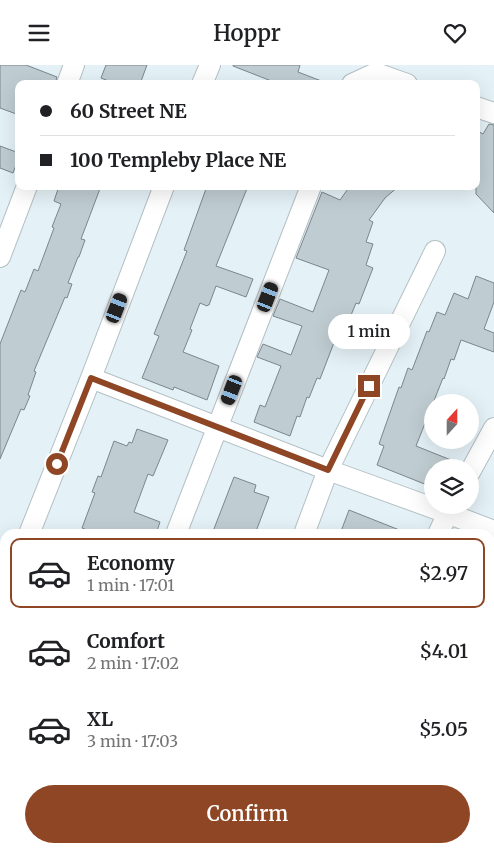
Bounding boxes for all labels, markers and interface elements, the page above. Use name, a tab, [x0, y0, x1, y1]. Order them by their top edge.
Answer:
icon: menu	[25, 19, 53, 47]
text: Hoppr	[213, 19, 281, 47]
icon: heart	[441, 19, 469, 47]
text: 60 Street NE	[70, 99, 187, 123]
text: 100 Templeby Place NE	[70, 148, 286, 172]
car	[255, 280, 280, 314]
car	[104, 291, 129, 325]
callout: 1 min	[328, 313, 410, 349]
text: 1 min	[347, 321, 391, 341]
car	[219, 373, 244, 407]
route end	[358, 375, 380, 397]
north arrow	[424, 394, 479, 449]
map controls	[424, 394, 479, 514]
route start	[46, 453, 68, 475]
button: layers	[424, 459, 479, 514]
icon: car	[27, 551, 72, 596]
text: Economy	[87, 551, 175, 575]
text: $2.97	[419, 561, 468, 585]
text: 1 min · 17:01	[87, 575, 174, 595]
icon: car	[27, 629, 72, 674]
text: Comfort	[87, 629, 165, 653]
text: $4.01	[419, 639, 468, 663]
text: 2 min · 17:02	[87, 653, 179, 673]
icon: car	[27, 707, 72, 752]
text: XL	[87, 707, 113, 731]
text: $5.05	[419, 717, 468, 741]
text: 3 min · 17:03	[87, 731, 178, 751]
button: Confirm	[25, 785, 470, 843]

